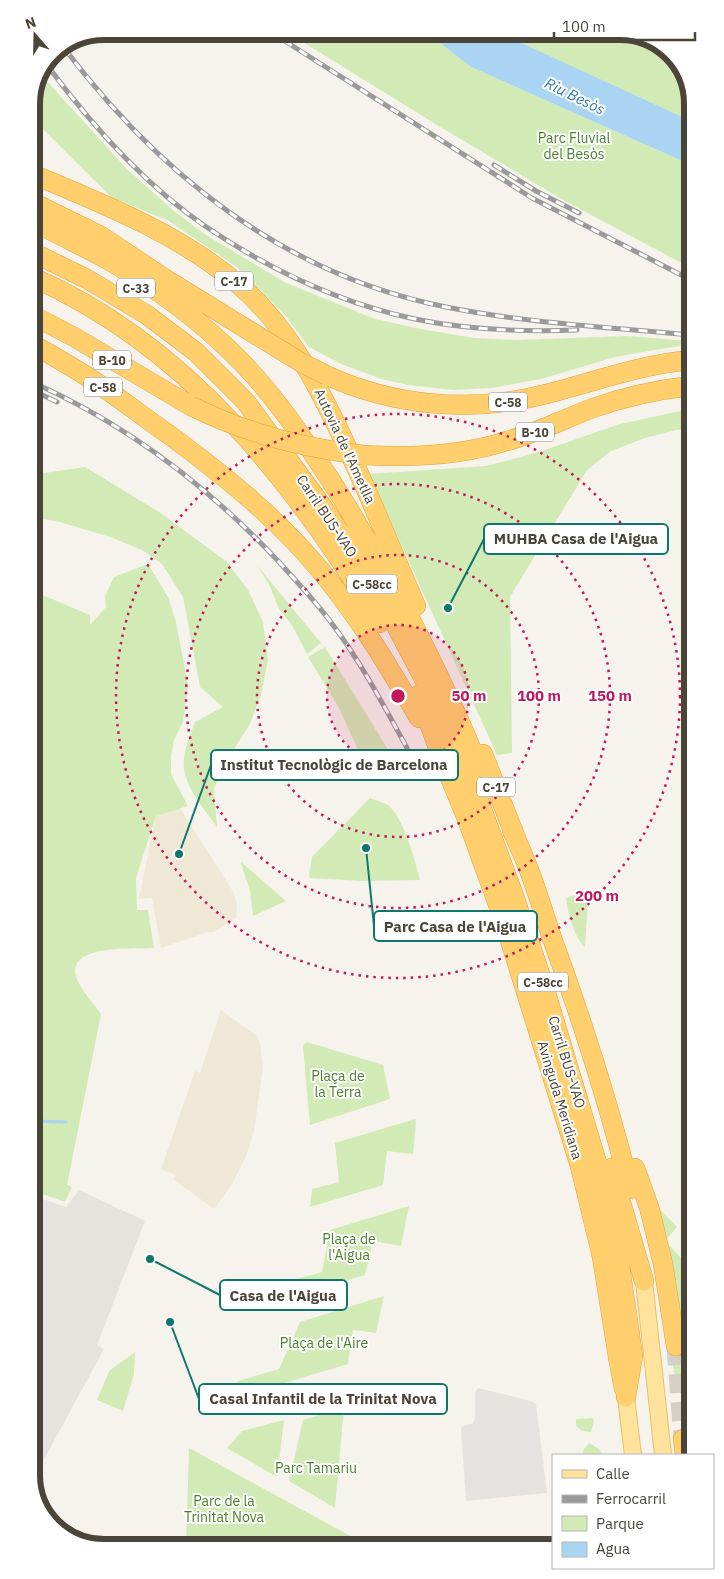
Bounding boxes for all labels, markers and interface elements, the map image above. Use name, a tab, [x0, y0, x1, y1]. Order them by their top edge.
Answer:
north arrow	[10, 10, 60, 60]
scale bar	[554, 10, 695, 42]
text: N	[23, 13, 38, 33]
text: 100 m	[562, 17, 606, 36]
water label: Riu Besòs	[542, 73, 608, 119]
park label: Parc Fluvial del Besòs	[538, 129, 610, 163]
road number: C-17	[215, 272, 253, 290]
road number: C-33	[117, 278, 155, 298]
road number: B-10	[93, 350, 131, 370]
road number: C-58	[84, 378, 122, 397]
street label: Autovia de l'Ametlla	[310, 386, 380, 507]
road number: C-58	[489, 392, 527, 412]
road number: B-10	[516, 422, 554, 442]
street label: Carril BUS-VAO	[293, 471, 361, 561]
callout: MUHBA Casa de l'Aigua	[484, 524, 668, 554]
text: MUHBA Casa de l'Aigua	[494, 529, 659, 548]
road number: C-58cc	[347, 574, 397, 594]
text: 50 m	[452, 686, 486, 705]
text: 100 m	[517, 686, 561, 705]
text: 150 m	[588, 686, 632, 705]
centre of rings	[389, 687, 407, 705]
callout: Institut Tecnològic de Barcelona	[211, 750, 458, 780]
text: Institut Tecnològic de Barcelona	[220, 755, 448, 774]
road number: C-17	[477, 778, 515, 796]
text: 200 m	[575, 886, 619, 905]
callout: Parc Casa de l'Aigua	[374, 911, 537, 941]
text: Parc Casa de l'Aigua	[384, 917, 527, 936]
road number: C-58cc	[518, 972, 568, 992]
street label: Carril BUS-VAO	[544, 1014, 590, 1111]
street label: Avinguda Meridiana	[533, 1038, 587, 1162]
park label: Plaça de la Terra	[311, 1067, 365, 1101]
park label: Plaça de l'Aigua	[322, 1230, 376, 1264]
callout: Casa de l'Aigua	[220, 1280, 347, 1310]
text: Casa de l'Aigua	[229, 1286, 337, 1305]
park label: Plaça de l'Aire	[280, 1334, 369, 1352]
callout: Casal Infantil de la Trinitat Nova	[199, 1384, 447, 1414]
text: Casal Infantil de la Trinitat Nova	[209, 1389, 437, 1408]
legend	[552, 1454, 714, 1569]
park label: Parc Tamariu	[275, 1459, 357, 1477]
text: Calle	[596, 1464, 630, 1483]
text: Ferrocarril	[596, 1489, 666, 1508]
park label: Parc de la Trinitat Nova	[184, 1492, 264, 1526]
text: Parque	[596, 1514, 644, 1533]
text: Agua	[596, 1539, 630, 1558]

